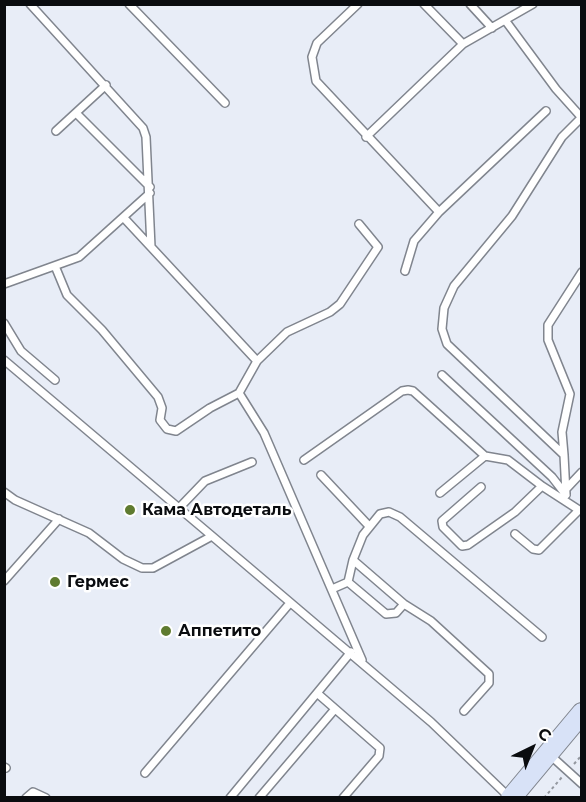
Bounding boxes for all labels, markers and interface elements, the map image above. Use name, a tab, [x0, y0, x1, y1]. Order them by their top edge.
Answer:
place label: Кама Автодеталь	[142, 500, 291, 520]
marker: Кама Автодеталь	[123, 503, 137, 517]
place label: Гермес	[67, 572, 129, 592]
marker: Гермес	[48, 575, 62, 589]
place label: Аппетито	[178, 621, 261, 641]
marker: Аппетито	[159, 624, 173, 638]
north arrow	[502, 718, 562, 778]
text: С	[534, 724, 555, 745]

